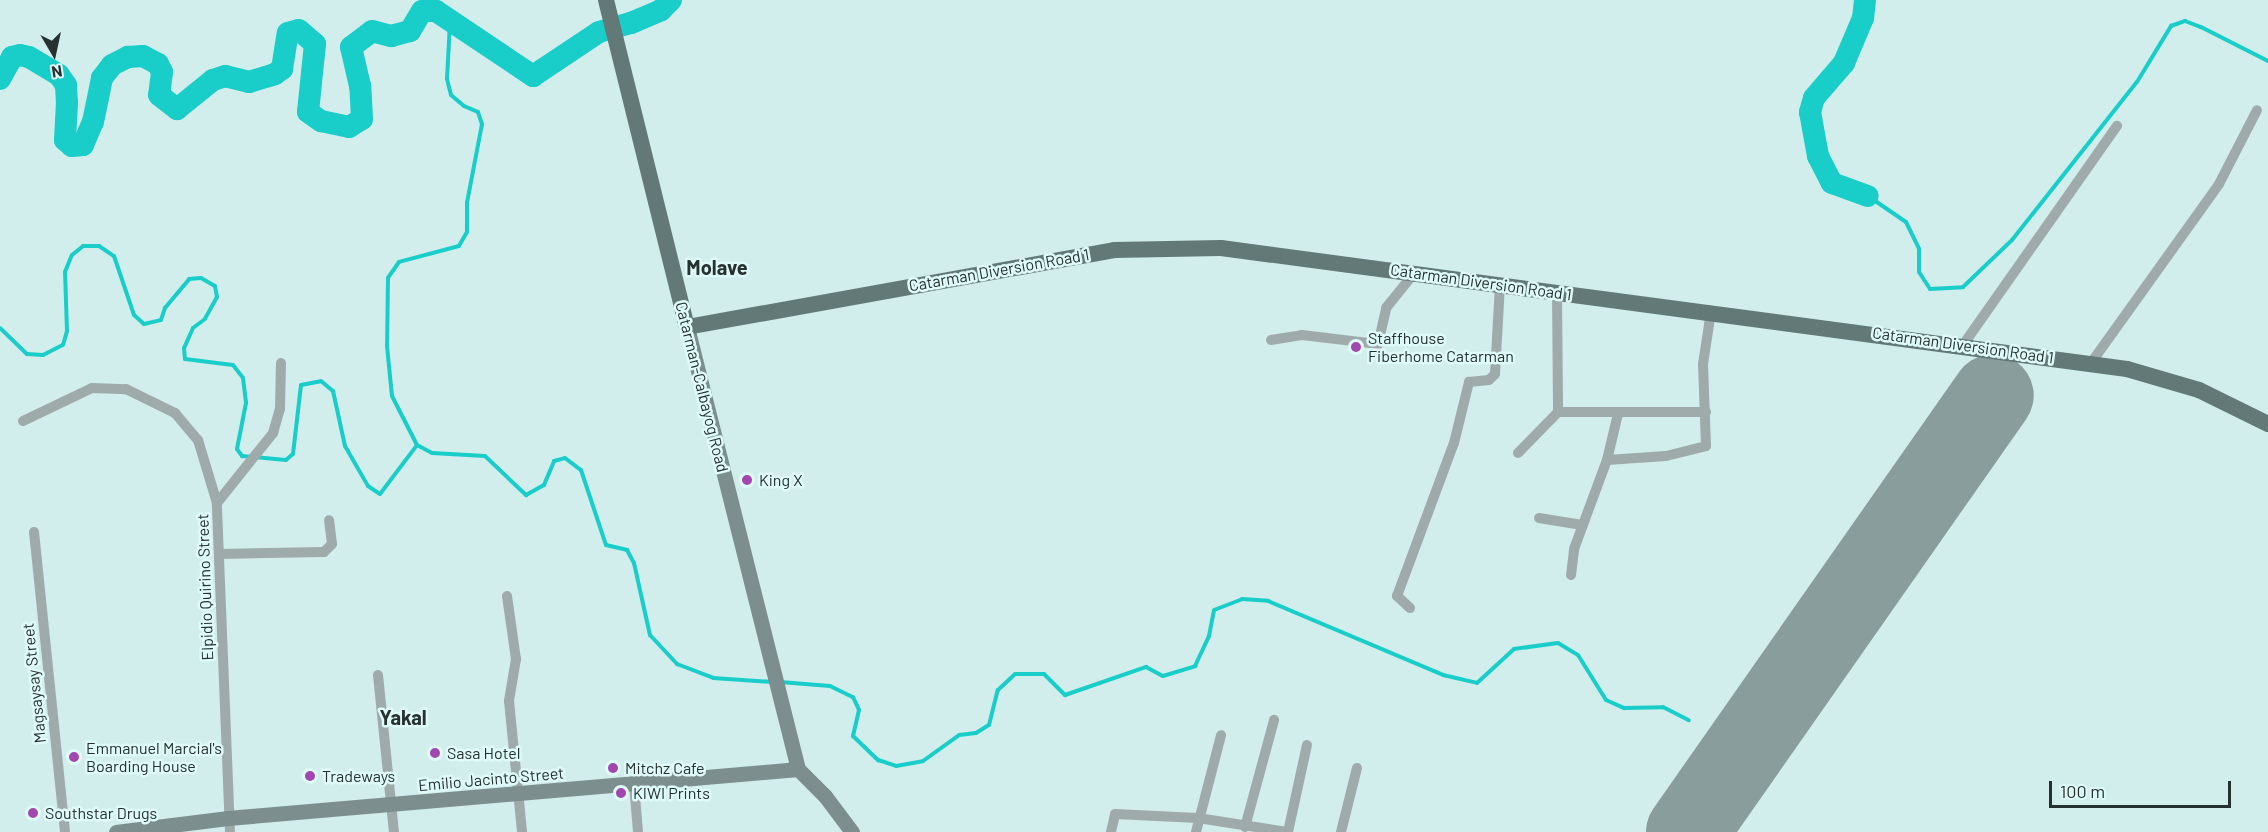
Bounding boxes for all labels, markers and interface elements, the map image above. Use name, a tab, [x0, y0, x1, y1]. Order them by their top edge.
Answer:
north arrow	[24, 24, 84, 84]
text: N	[50, 62, 64, 82]
street label: Catarman Diversion Road 1	[907, 245, 1091, 295]
district label: Molave	[686, 255, 748, 279]
street label: Catarman Diversion Road 1	[1389, 260, 1573, 304]
street label: Catarman-Calbayog Road	[672, 300, 732, 474]
street label: Catarman Diversion Road 1	[1871, 323, 2055, 367]
place label: Staffhouse Fiberhome Catarman	[1368, 328, 1514, 366]
marker: Staffhouse Fiberhome Catarman	[1349, 340, 1363, 354]
place label: King X	[759, 470, 803, 490]
marker: King X	[740, 473, 754, 487]
street label: Elpidio Quirino Street	[193, 513, 217, 661]
street label: Magsaysay Street	[18, 622, 50, 744]
district label: Yakal	[379, 705, 427, 729]
place label: Emmanuel Marcial's Boarding House	[86, 738, 222, 776]
place label: Sasa Hotel	[447, 743, 520, 763]
marker: Sasa Hotel	[428, 746, 442, 760]
marker: Emmanuel Marcial's Boarding House	[67, 750, 81, 764]
place label: Mitchz Cafe	[625, 758, 705, 778]
marker: Mitchz Cafe	[606, 761, 620, 775]
street label: Emilio Jacinto Street	[417, 763, 565, 795]
place label: Tradeways	[322, 766, 395, 786]
marker: Tradeways	[303, 769, 317, 783]
scale bar	[2052, 769, 2234, 807]
text: 100 m	[2060, 780, 2105, 802]
place label: KIWI Prints	[633, 783, 710, 803]
marker: KIWI Prints	[614, 786, 628, 800]
place label: Southstar Drugs	[45, 803, 157, 823]
marker: Southstar Drugs	[26, 806, 40, 820]

